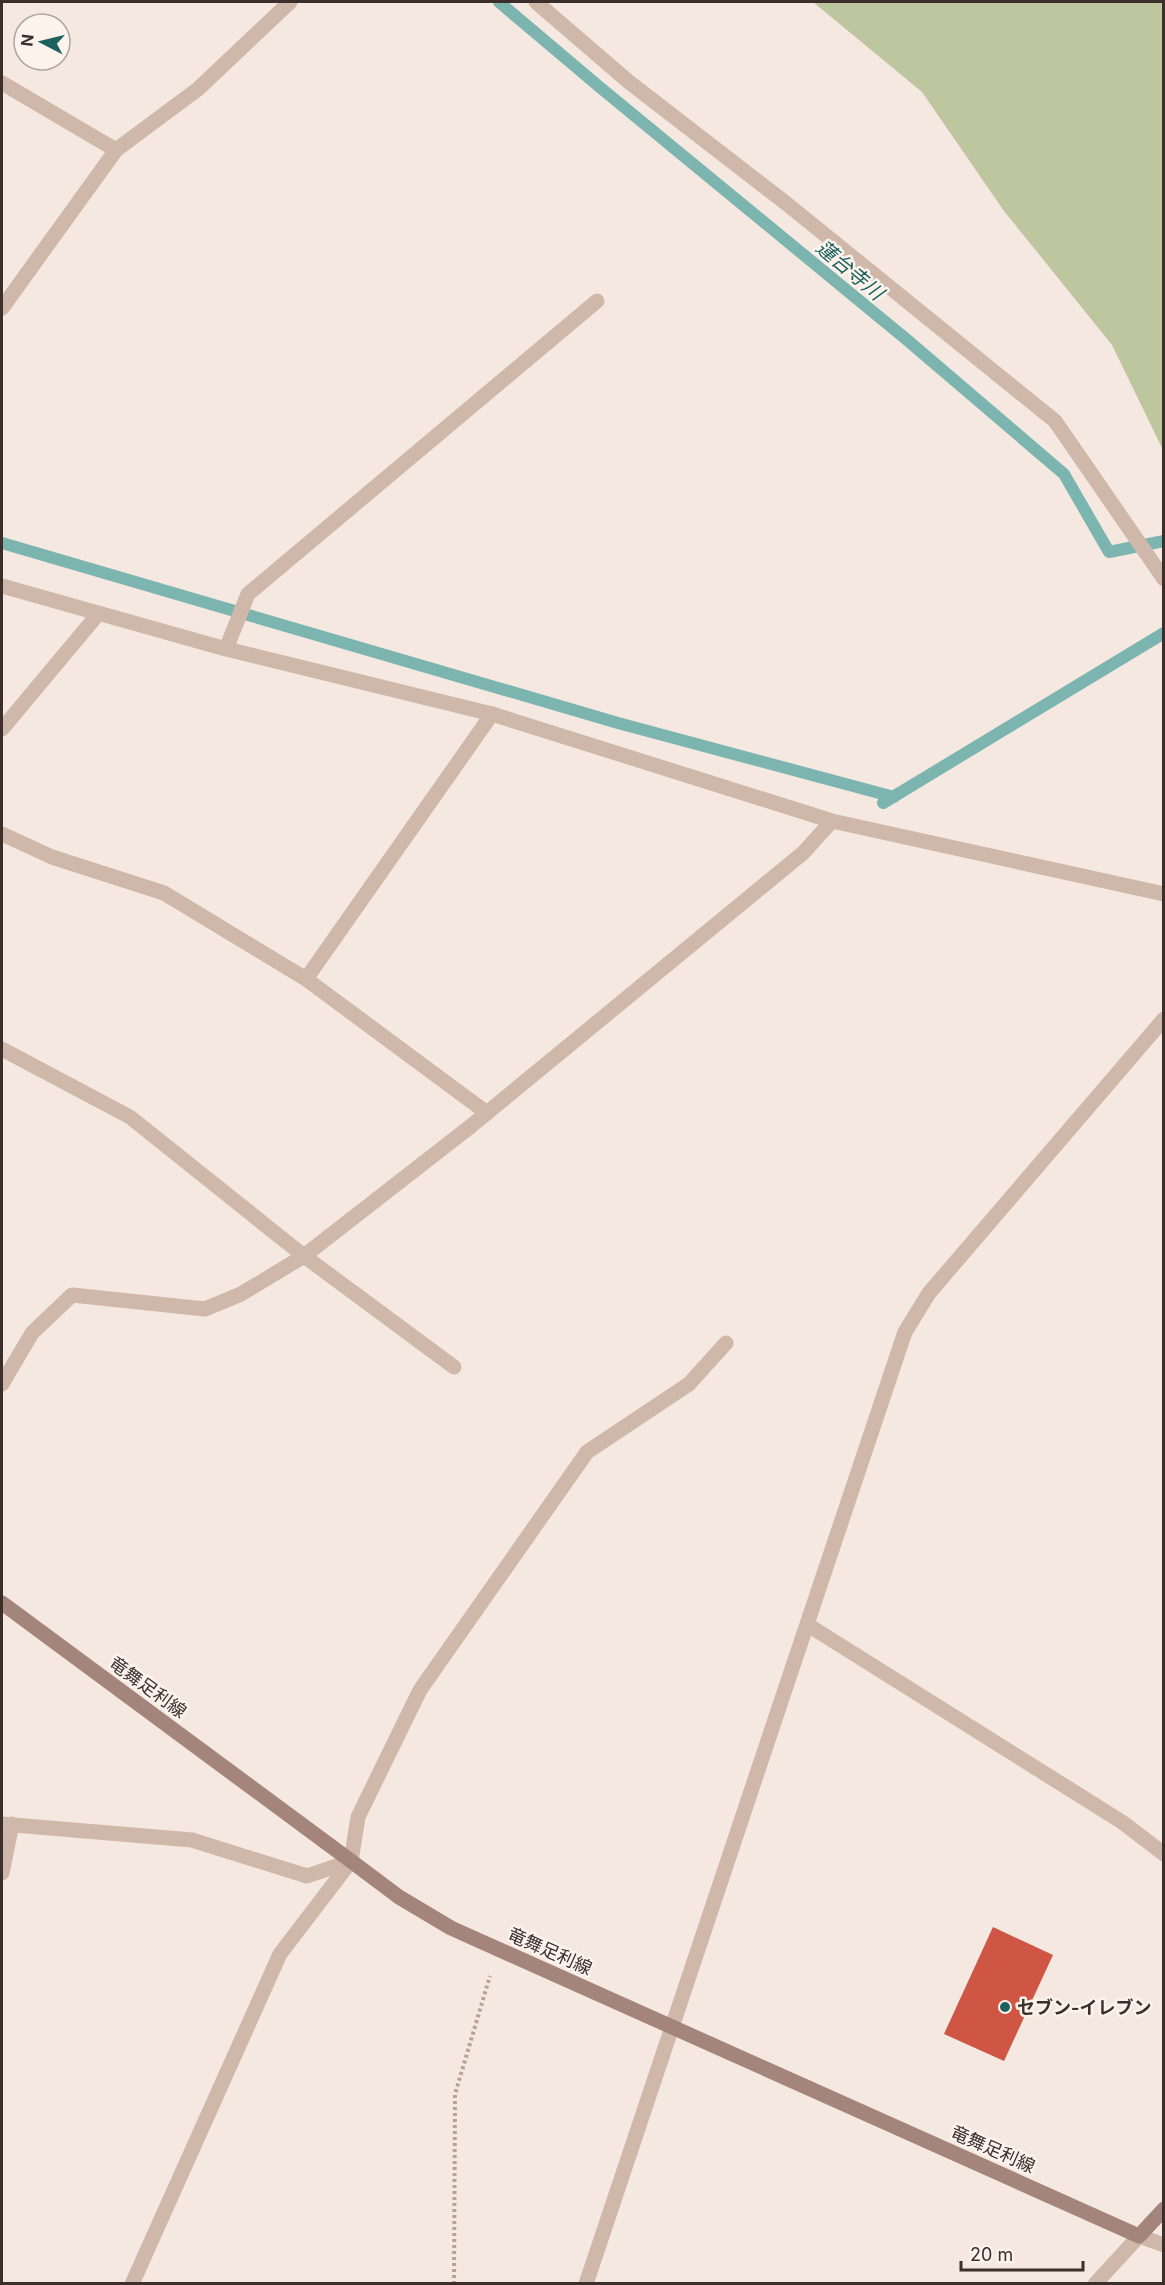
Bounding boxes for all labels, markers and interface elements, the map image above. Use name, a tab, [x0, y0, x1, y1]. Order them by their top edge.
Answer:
north arrow	[12, 12, 72, 72]
text: N	[16, 33, 38, 47]
water label: 蓮台寺川	[812, 235, 890, 306]
street label: 竜舞足利線	[105, 1652, 191, 1722]
street label: 竜舞足利線	[505, 1923, 595, 1979]
place label: セブン-イレブン	[1017, 1997, 1151, 2018]
marker: セブン-イレブン	[998, 2000, 1012, 2014]
street label: 竜舞足利線	[948, 2121, 1038, 2177]
scale bar	[961, 2234, 1082, 2272]
text: 20 m	[970, 2244, 1013, 2265]

